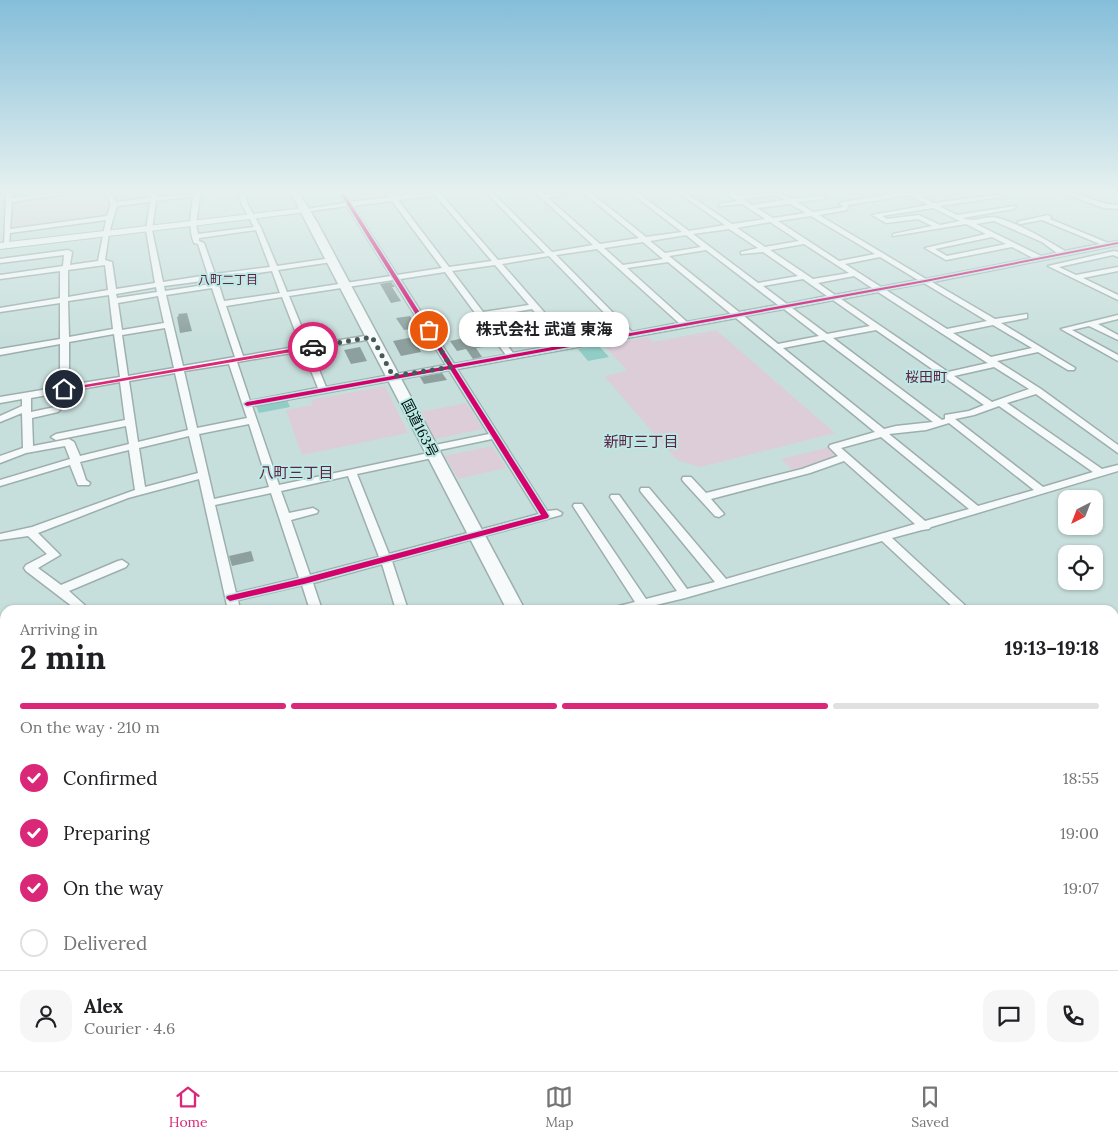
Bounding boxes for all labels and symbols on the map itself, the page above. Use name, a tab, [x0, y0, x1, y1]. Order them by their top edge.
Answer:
district label: 八町二丁目	[198, 272, 258, 287]
pin	[408, 309, 450, 351]
callout: 株式会社 武道 東海	[459, 312, 629, 348]
courier	[288, 322, 338, 372]
pin	[43, 368, 85, 410]
district label: 桜田町	[905, 368, 947, 386]
street label: 国道163号	[398, 396, 442, 460]
district label: 新町三丁目	[603, 432, 679, 451]
district label: 八町三丁目	[258, 463, 334, 482]
north arrow	[1058, 490, 1102, 535]

